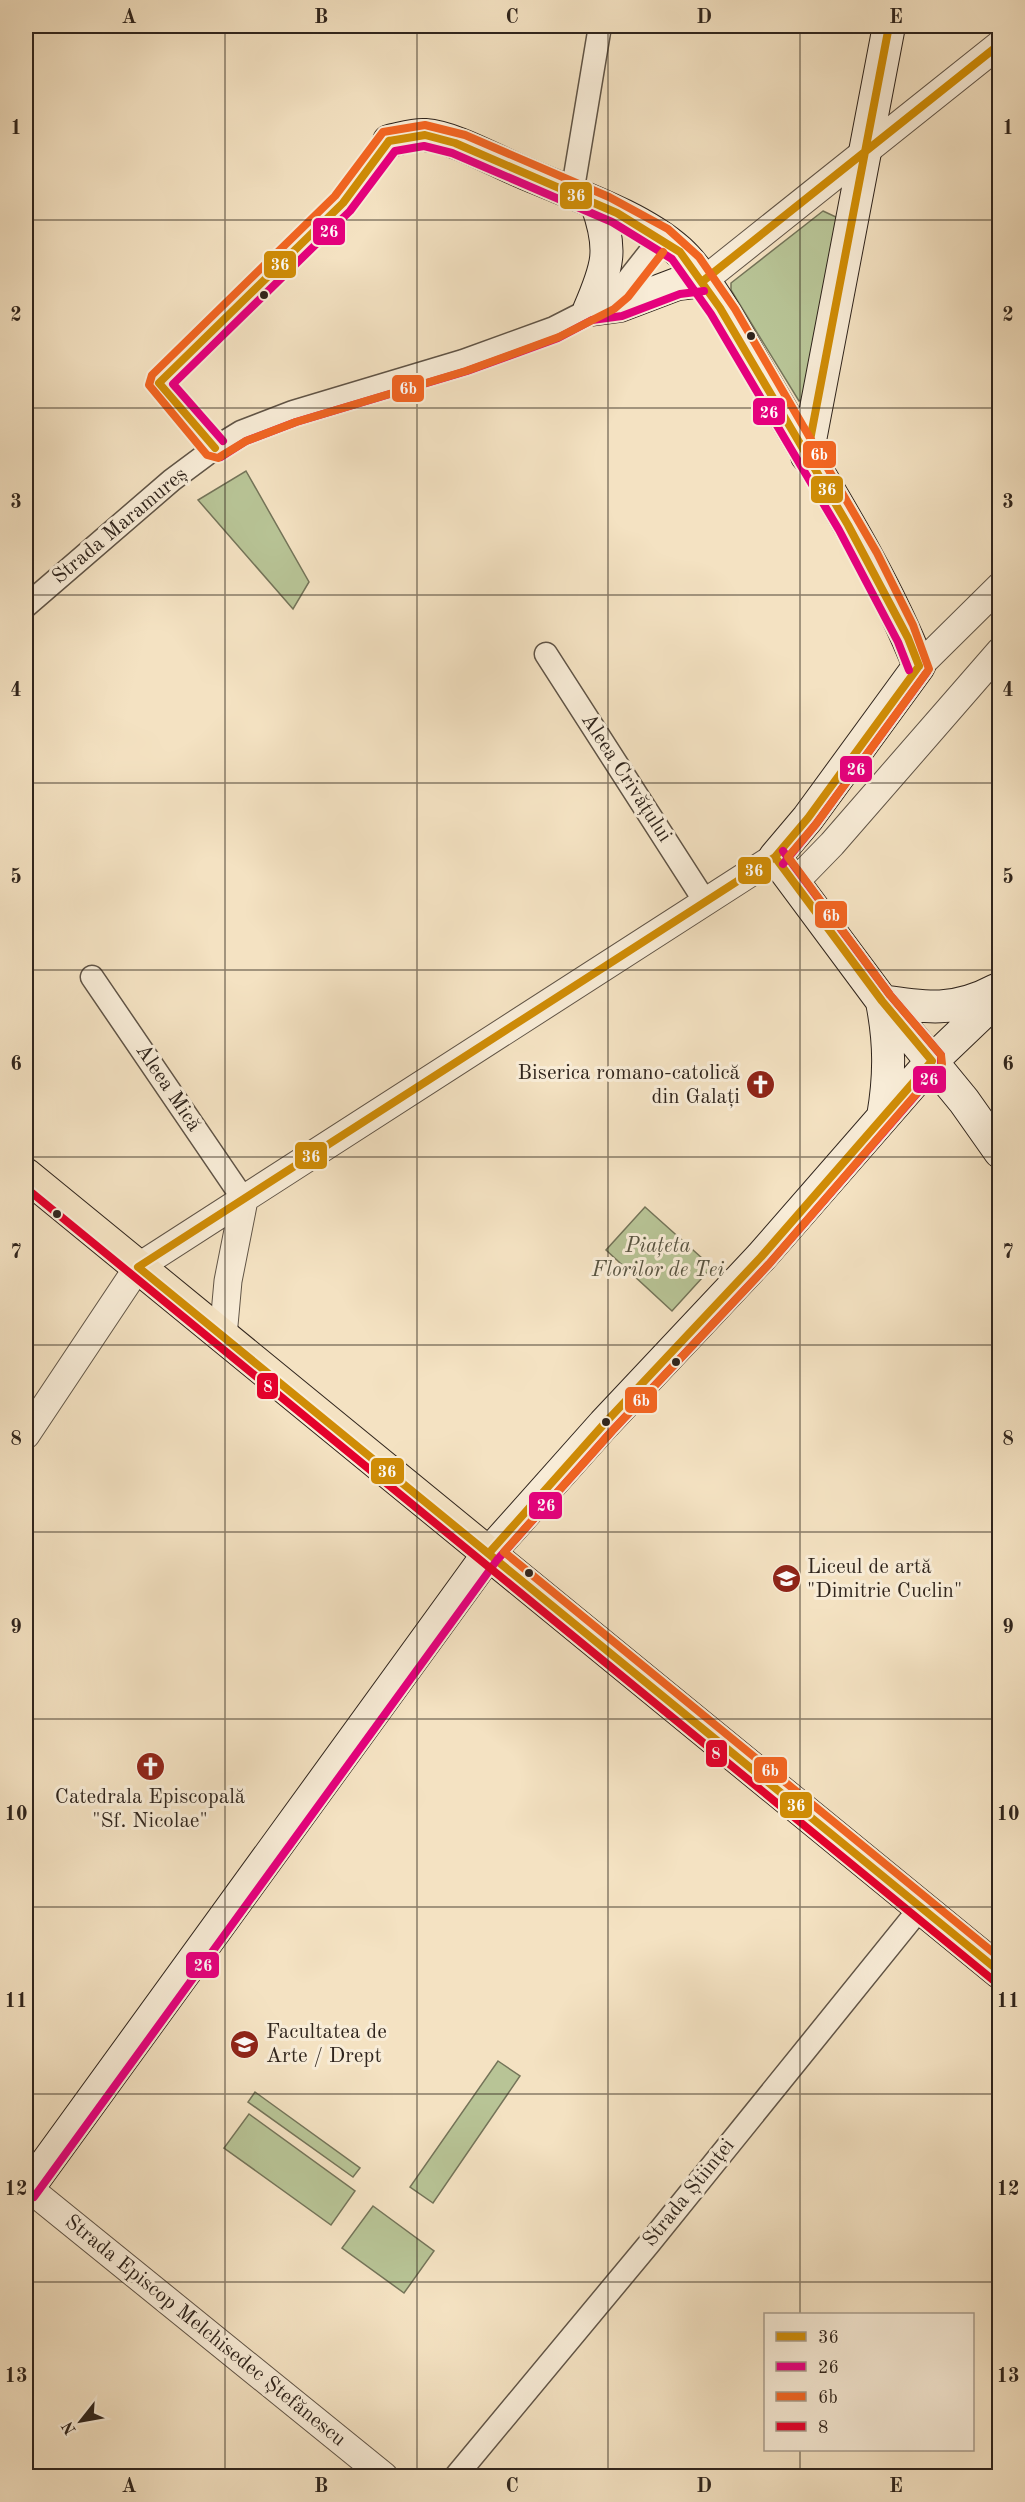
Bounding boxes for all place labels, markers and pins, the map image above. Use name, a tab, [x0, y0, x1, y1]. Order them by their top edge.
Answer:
unlabelled marker	[258, 289, 270, 301]
unlabelled marker	[745, 330, 757, 342]
place label: Biserica romano-catolică din Galați	[518, 1063, 740, 1109]
church icon: Biserica romano-catolică din Galați	[745, 1069, 777, 1101]
unlabelled marker	[51, 1208, 63, 1220]
unlabelled marker	[670, 1356, 682, 1368]
unlabelled marker	[600, 1416, 612, 1428]
place label: Liceul de artă "Dimitrie Cuclin"	[807, 1557, 962, 1602]
school or university icon: Liceul de artă "Dimitrie Cuclin"	[770, 1563, 802, 1595]
unlabelled marker	[523, 1567, 535, 1579]
church icon: Catedrala Episcopală "Sf. Nicolae"	[134, 1750, 166, 1782]
place label: Catedrala Episcopală "Sf. Nicolae"	[55, 1787, 245, 1832]
place label: Facultatea de Arte / Drept	[266, 2022, 387, 2067]
school or university icon: Facultatea de Arte / Drept	[229, 2028, 261, 2060]

